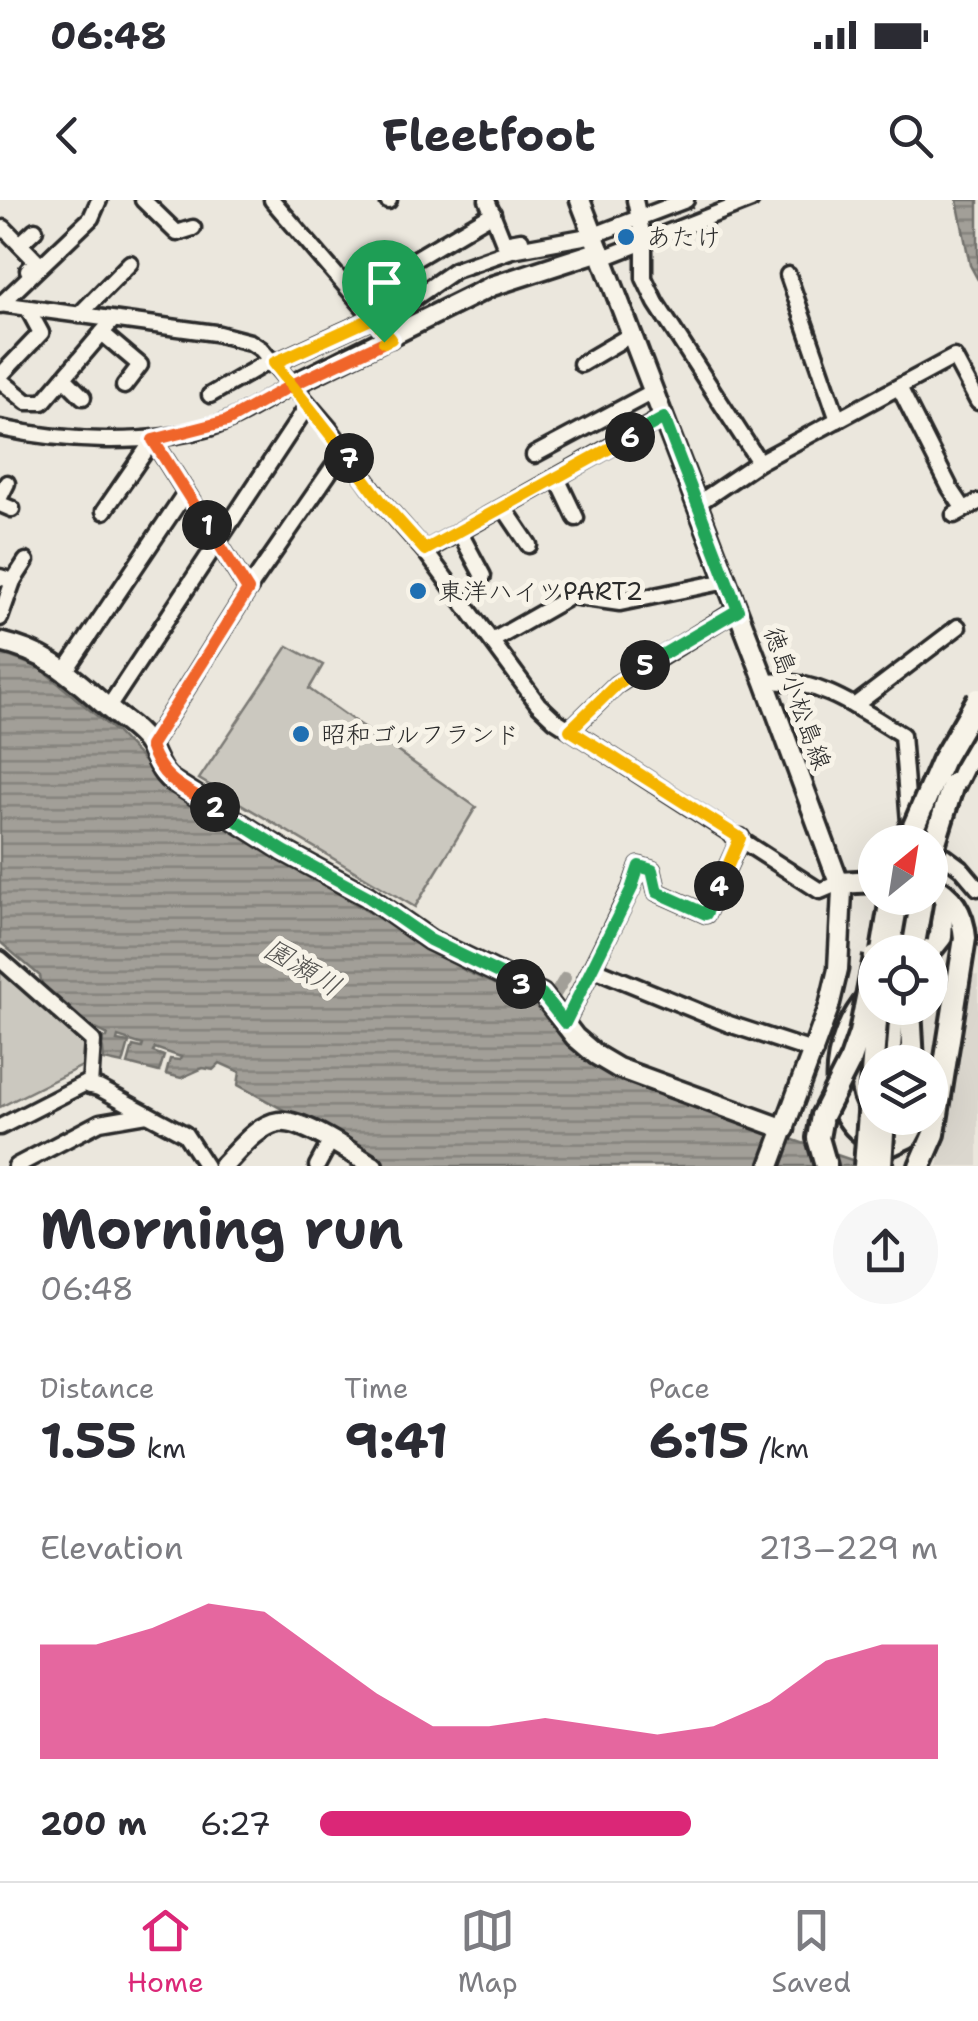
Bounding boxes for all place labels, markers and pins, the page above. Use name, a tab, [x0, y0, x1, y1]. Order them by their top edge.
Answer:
place label: あたけ	[646, 220, 721, 254]
marker: あたけ	[615, 226, 637, 248]
pin	[342, 240, 427, 343]
pin: 6	[605, 412, 655, 462]
pin: 7	[324, 433, 374, 483]
pin: 1	[182, 500, 232, 550]
place label: 東洋ハイツPART2	[438, 574, 643, 608]
marker: 東洋ハイツPART2	[407, 580, 429, 602]
pin: 5	[620, 640, 670, 690]
place label: 昭和ゴルフランド	[321, 717, 520, 751]
marker: 昭和ゴルフランド	[290, 723, 312, 745]
pin: 2	[190, 782, 240, 832]
pin: 4	[694, 861, 744, 911]
pin: 3	[496, 959, 546, 1009]

